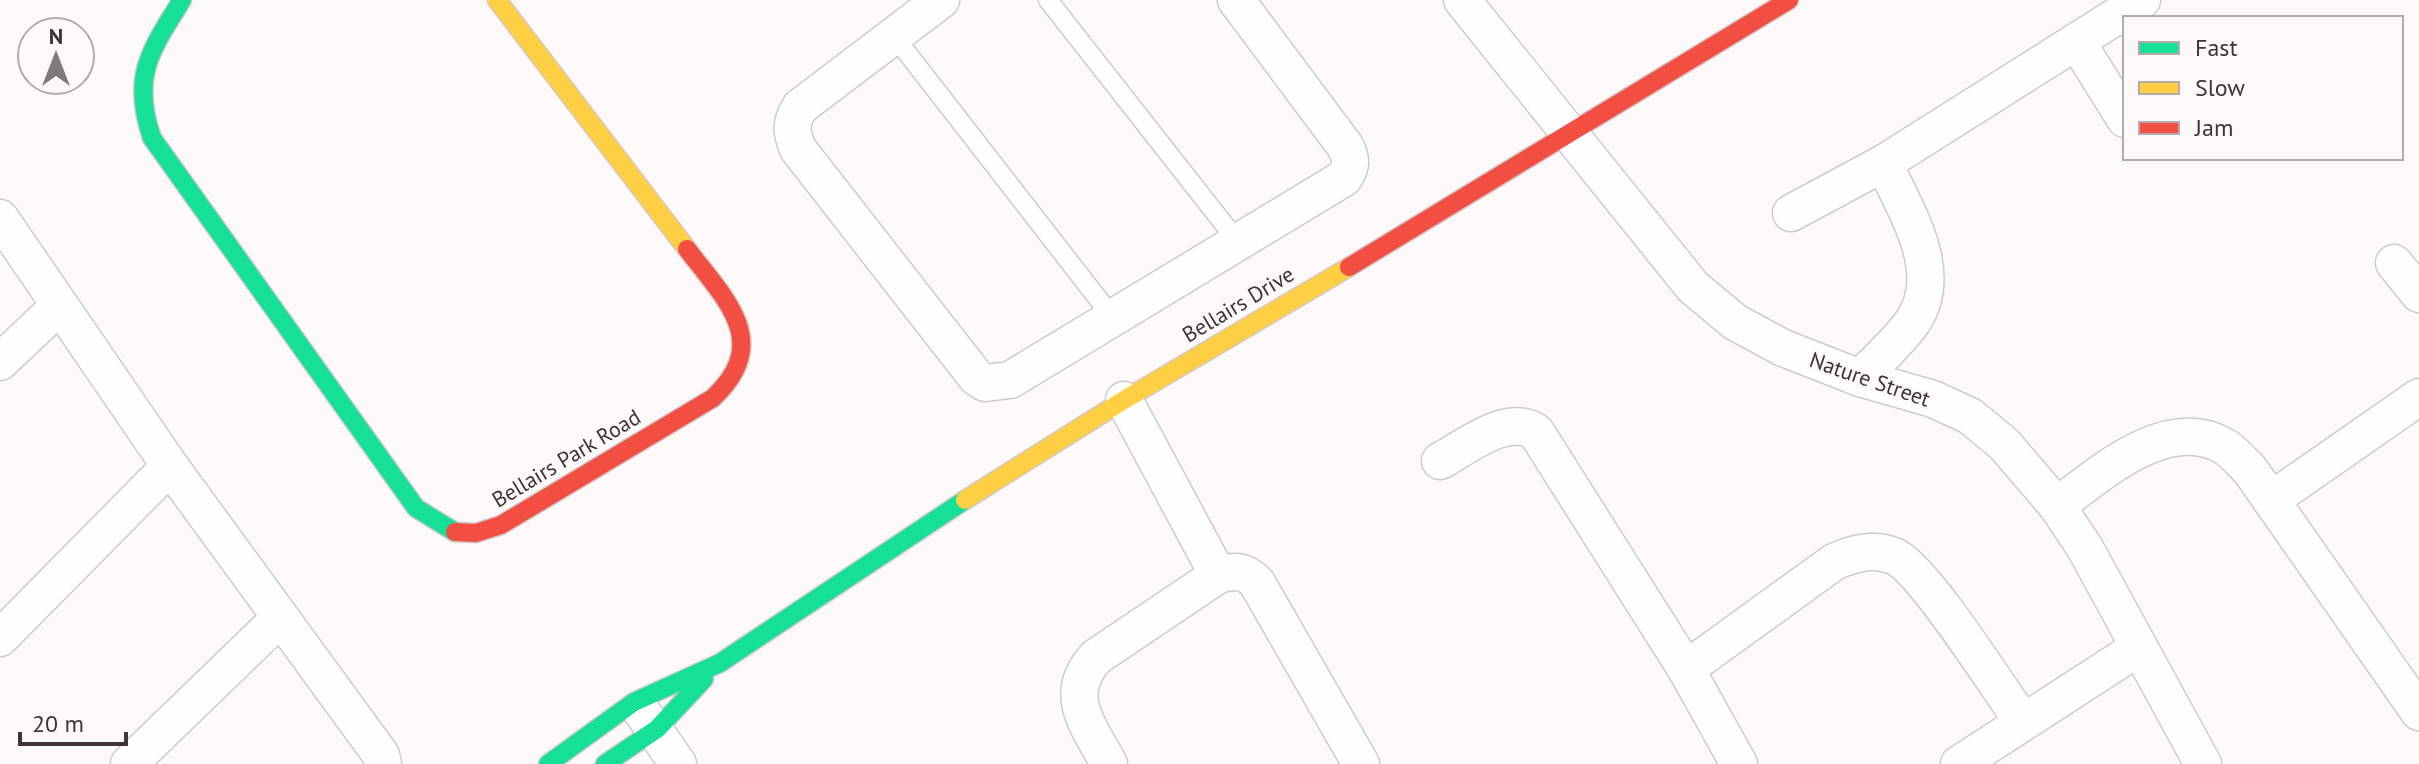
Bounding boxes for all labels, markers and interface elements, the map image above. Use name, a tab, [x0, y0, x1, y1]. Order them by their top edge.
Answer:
north arrow	[16, 16, 96, 96]
legend	[2123, 16, 2403, 160]
text: N	[49, 22, 63, 50]
text: Fast	[2195, 32, 2238, 63]
text: Slow	[2195, 72, 2245, 103]
text: Jam	[2194, 112, 2233, 143]
street label: Bellairs Drive	[1177, 260, 1299, 348]
street label: Nature Street	[1806, 345, 1935, 413]
street label: Bellairs Park Road	[487, 403, 645, 513]
scale bar	[20, 696, 126, 746]
text: 20 m	[32, 708, 84, 739]

